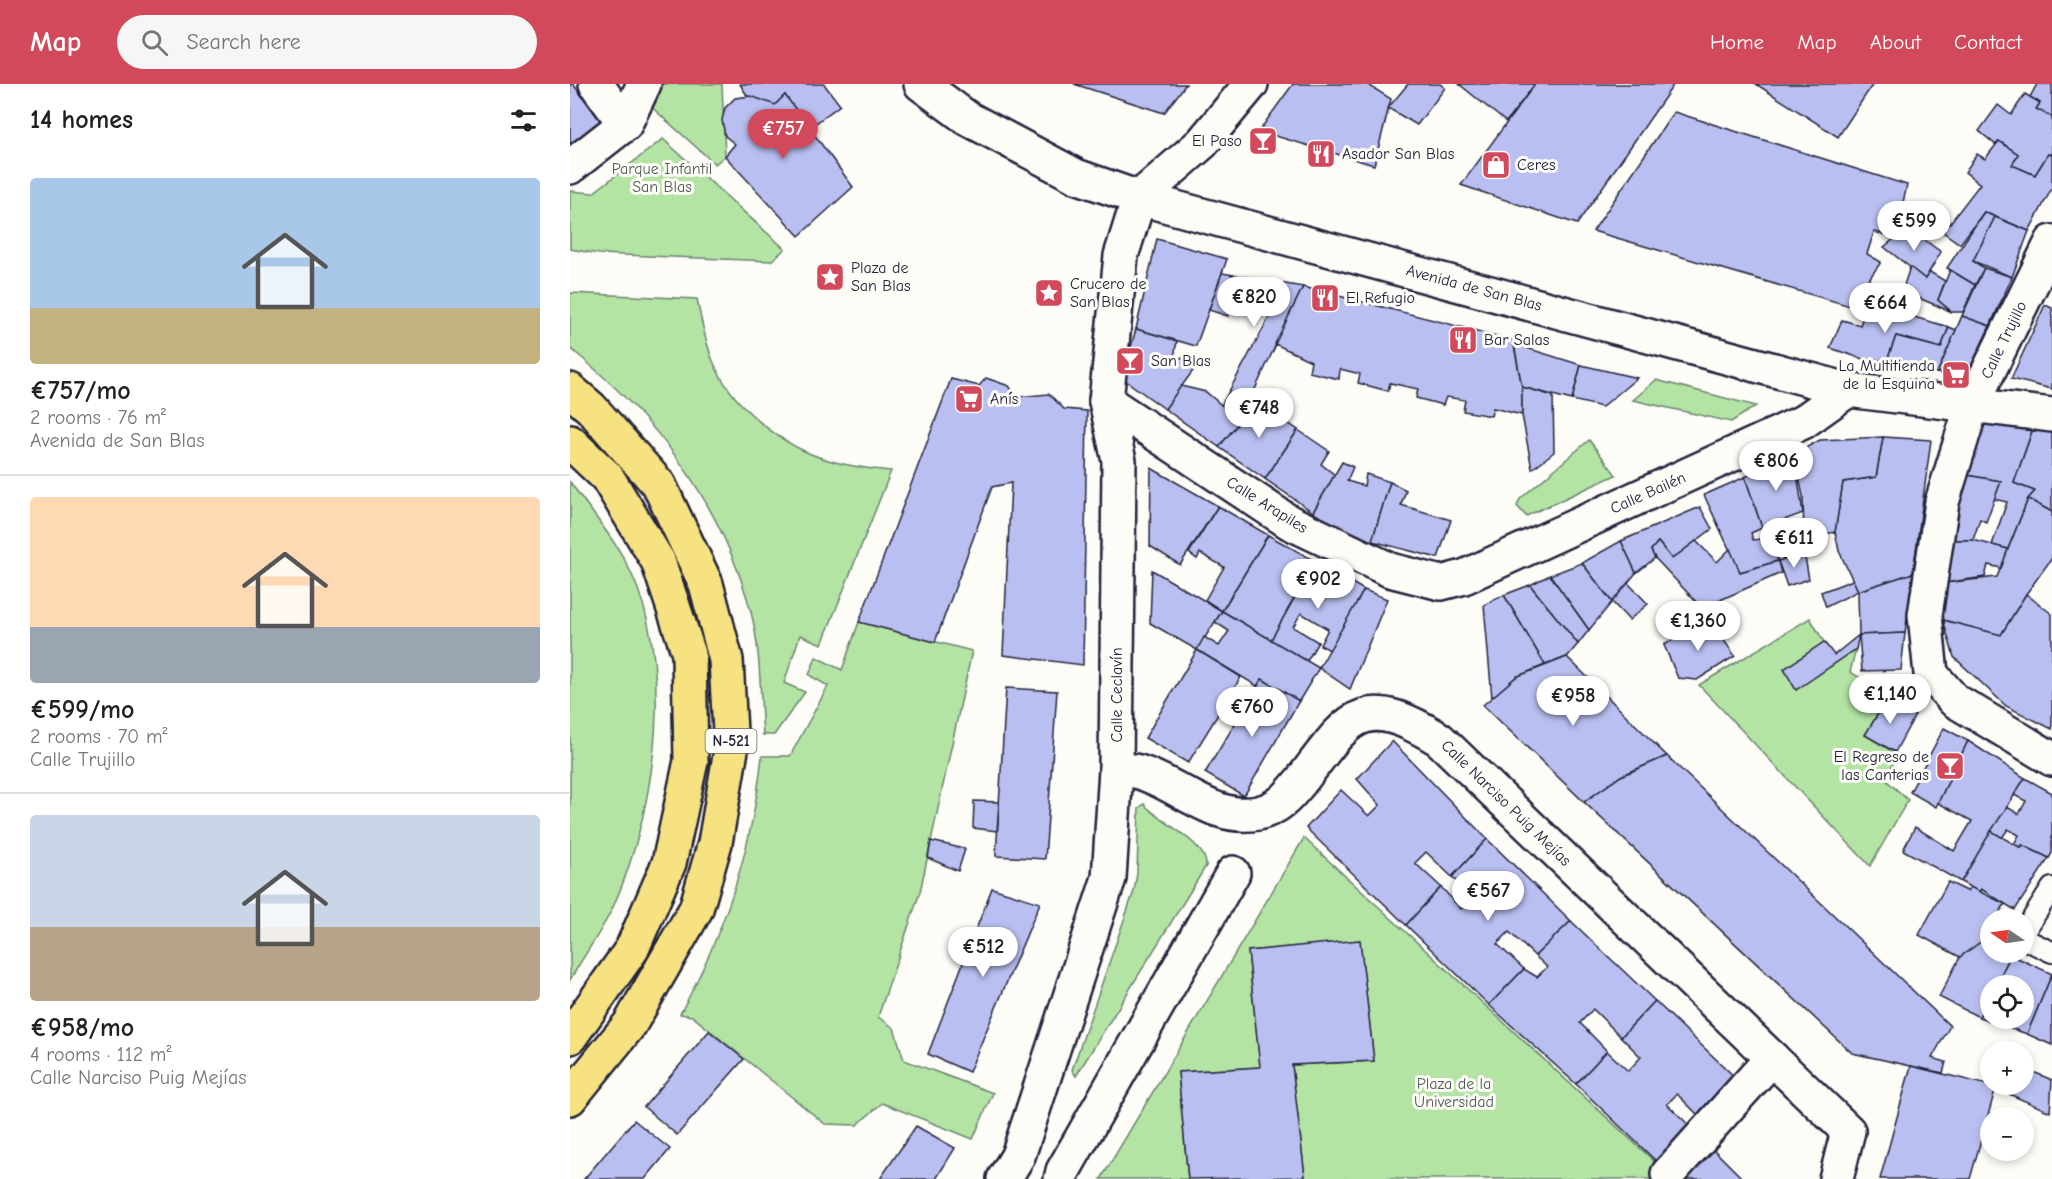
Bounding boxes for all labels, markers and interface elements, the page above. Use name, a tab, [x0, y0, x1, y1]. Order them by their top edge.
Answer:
search box	[117, 15, 537, 69]
text: Map	[30, 26, 81, 58]
icon: search	[138, 26, 171, 59]
text: Search here	[186, 29, 301, 55]
text: Home	[1710, 30, 1764, 54]
text: Map	[1797, 30, 1837, 54]
text: About	[1870, 30, 1921, 54]
text: Contact	[1954, 30, 2022, 54]
icon: filters	[507, 104, 540, 137]
text: 14 homes	[30, 105, 133, 135]
pin: €757	[747, 109, 819, 160]
text: €757	[762, 117, 804, 140]
bar icon: El Paso	[1247, 125, 1279, 157]
place label: El Paso	[1192, 132, 1242, 150]
restaurant icon: Asador San Blas	[1305, 138, 1337, 170]
place label: Asador San Blas	[1342, 145, 1455, 163]
shop icon: Ceres	[1480, 149, 1512, 181]
place label: Ceres	[1517, 156, 1556, 174]
park label: Parque Infantil San Blas	[612, 160, 712, 196]
pin: €599	[1878, 201, 1950, 252]
text: €599	[1891, 209, 1937, 232]
icon: home	[231, 217, 339, 325]
place label: Plaza de San Blas	[851, 259, 911, 295]
place icon: Plaza de San Blas	[814, 261, 846, 293]
street label: Avenida de San Blas	[1404, 261, 1544, 315]
place label: Crucero de San Blas	[1070, 275, 1146, 311]
place icon: Crucero de San Blas	[1033, 277, 1065, 309]
pin: €820	[1218, 277, 1290, 328]
restaurant icon: El Refugio	[1309, 282, 1341, 314]
pin: €664	[1849, 283, 1921, 334]
text: €820	[1231, 285, 1277, 308]
place label: El Refugio	[1346, 289, 1415, 307]
text: €664	[1863, 291, 1907, 314]
street label: Calle Trujillo	[1977, 298, 2031, 382]
restaurant icon: Bar Salas	[1447, 324, 1479, 356]
place label: Bar Salas	[1484, 331, 1550, 349]
bar icon: San Blas	[1114, 345, 1146, 377]
place label: San Blas	[1151, 352, 1211, 370]
place label: La Multitienda de la Esquina	[1839, 357, 1935, 393]
supermarket icon: La Multitienda de la Esquina	[1940, 359, 1972, 391]
text: €757/mo	[30, 376, 131, 406]
supermarket icon: Anís	[953, 383, 985, 415]
pin: €748	[1223, 388, 1295, 439]
place label: Anís	[990, 390, 1019, 408]
text: €748	[1239, 396, 1279, 419]
text: 2 rooms · 76 m²	[30, 406, 166, 429]
text: Avenida de San Blas	[30, 429, 205, 452]
pin: €806	[1740, 441, 1812, 492]
text: €806	[1753, 449, 1799, 472]
street label: Calle Bailén	[1608, 468, 1688, 518]
street label: Calle Arapiles	[1223, 473, 1311, 537]
pin: €611	[1758, 518, 1830, 569]
text: €611	[1774, 526, 1814, 549]
icon: home	[231, 536, 339, 644]
pin: €902	[1282, 559, 1354, 610]
text: €902	[1295, 567, 1341, 590]
pin: €1,360	[1649, 601, 1747, 652]
text: €1,360	[1669, 609, 1727, 632]
street label: Calle Ceclavín	[1108, 648, 1126, 742]
pin: €1,140	[1841, 674, 1939, 725]
pin: €958	[1537, 676, 1609, 727]
text: €1,140	[1863, 682, 1917, 705]
text: €958	[1550, 684, 1596, 707]
pin: €760	[1216, 687, 1288, 738]
text: €599/mo	[30, 695, 134, 725]
text: €760	[1230, 695, 1274, 718]
text: 2 rooms · 70 m²	[30, 725, 167, 748]
road number: N-521	[706, 729, 756, 753]
street label: Calle Narciso Puig Mejías	[1437, 736, 1575, 870]
text: Calle Trujillo	[30, 748, 135, 771]
place label: El Regreso de las Canterias	[1834, 748, 1929, 784]
bar icon: El Regreso de las Canterias	[1934, 750, 1966, 782]
icon: home	[231, 854, 339, 962]
pin: €567	[1452, 871, 1524, 922]
text: €567	[1466, 879, 1510, 902]
north arrow	[1980, 909, 2034, 963]
map controls	[1980, 909, 2034, 1161]
pin: €512	[947, 927, 1019, 978]
text: €512	[962, 935, 1004, 958]
button: locate	[1980, 975, 2034, 1029]
text: €958/mo	[30, 1013, 134, 1043]
button: +	[1980, 1041, 2034, 1095]
text: 4 rooms · 112 m²	[30, 1043, 171, 1066]
text: Calle Narciso Puig Mejías	[30, 1066, 247, 1089]
park label: Plaza de la Universidad	[1414, 1075, 1494, 1111]
button: −	[1980, 1107, 2034, 1161]

